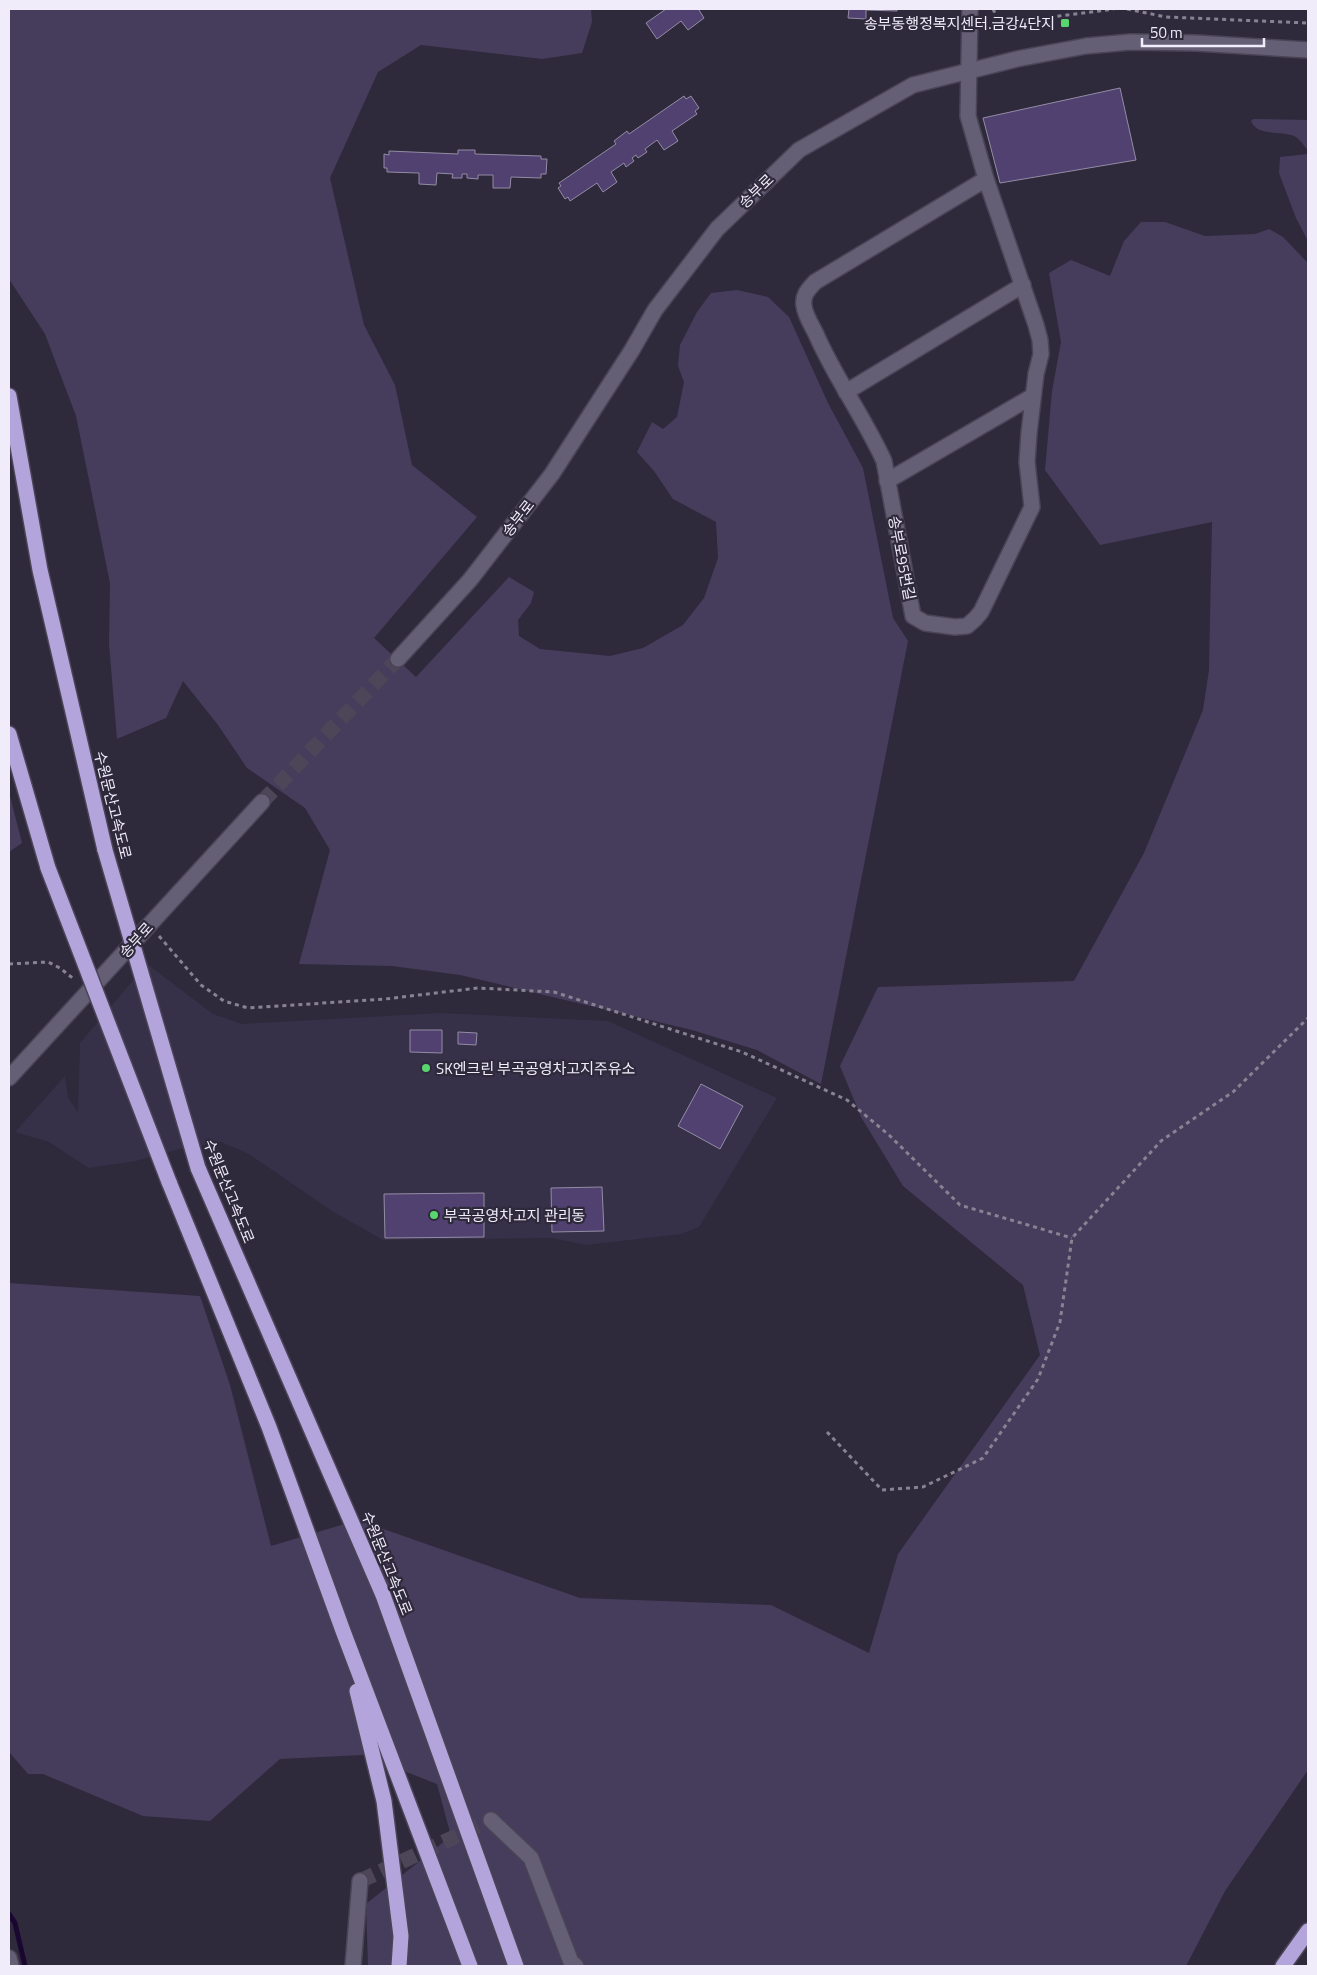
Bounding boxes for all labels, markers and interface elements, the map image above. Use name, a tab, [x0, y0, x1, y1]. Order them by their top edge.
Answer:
place label: 송부동행정복지센터.금강4단지	[864, 12, 1055, 35]
scale bar	[1142, 15, 1264, 47]
marker: 송부동행정복지센터.금강4단지	[1059, 17, 1071, 29]
text: 50 m	[1150, 21, 1183, 44]
street label: 송부로	[733, 168, 779, 214]
street label: 송부로	[496, 495, 540, 541]
street label: 송부로95번길	[883, 514, 921, 602]
street label: 수원문산고속도로	[88, 749, 138, 861]
street label: 송부로	[114, 917, 158, 963]
place label: SK엔크린 부곡공영차고지주유소	[436, 1057, 636, 1080]
marker: SK엔크린 부곡공영차고지주유소	[420, 1062, 432, 1074]
street label: 수원문산고속도로	[198, 1136, 260, 1246]
place label: 부곡공영차고지 관리동	[444, 1204, 585, 1227]
marker: 부곡공영차고지 관리동	[428, 1209, 440, 1221]
street label: 수원문산고속도로	[356, 1508, 418, 1618]

